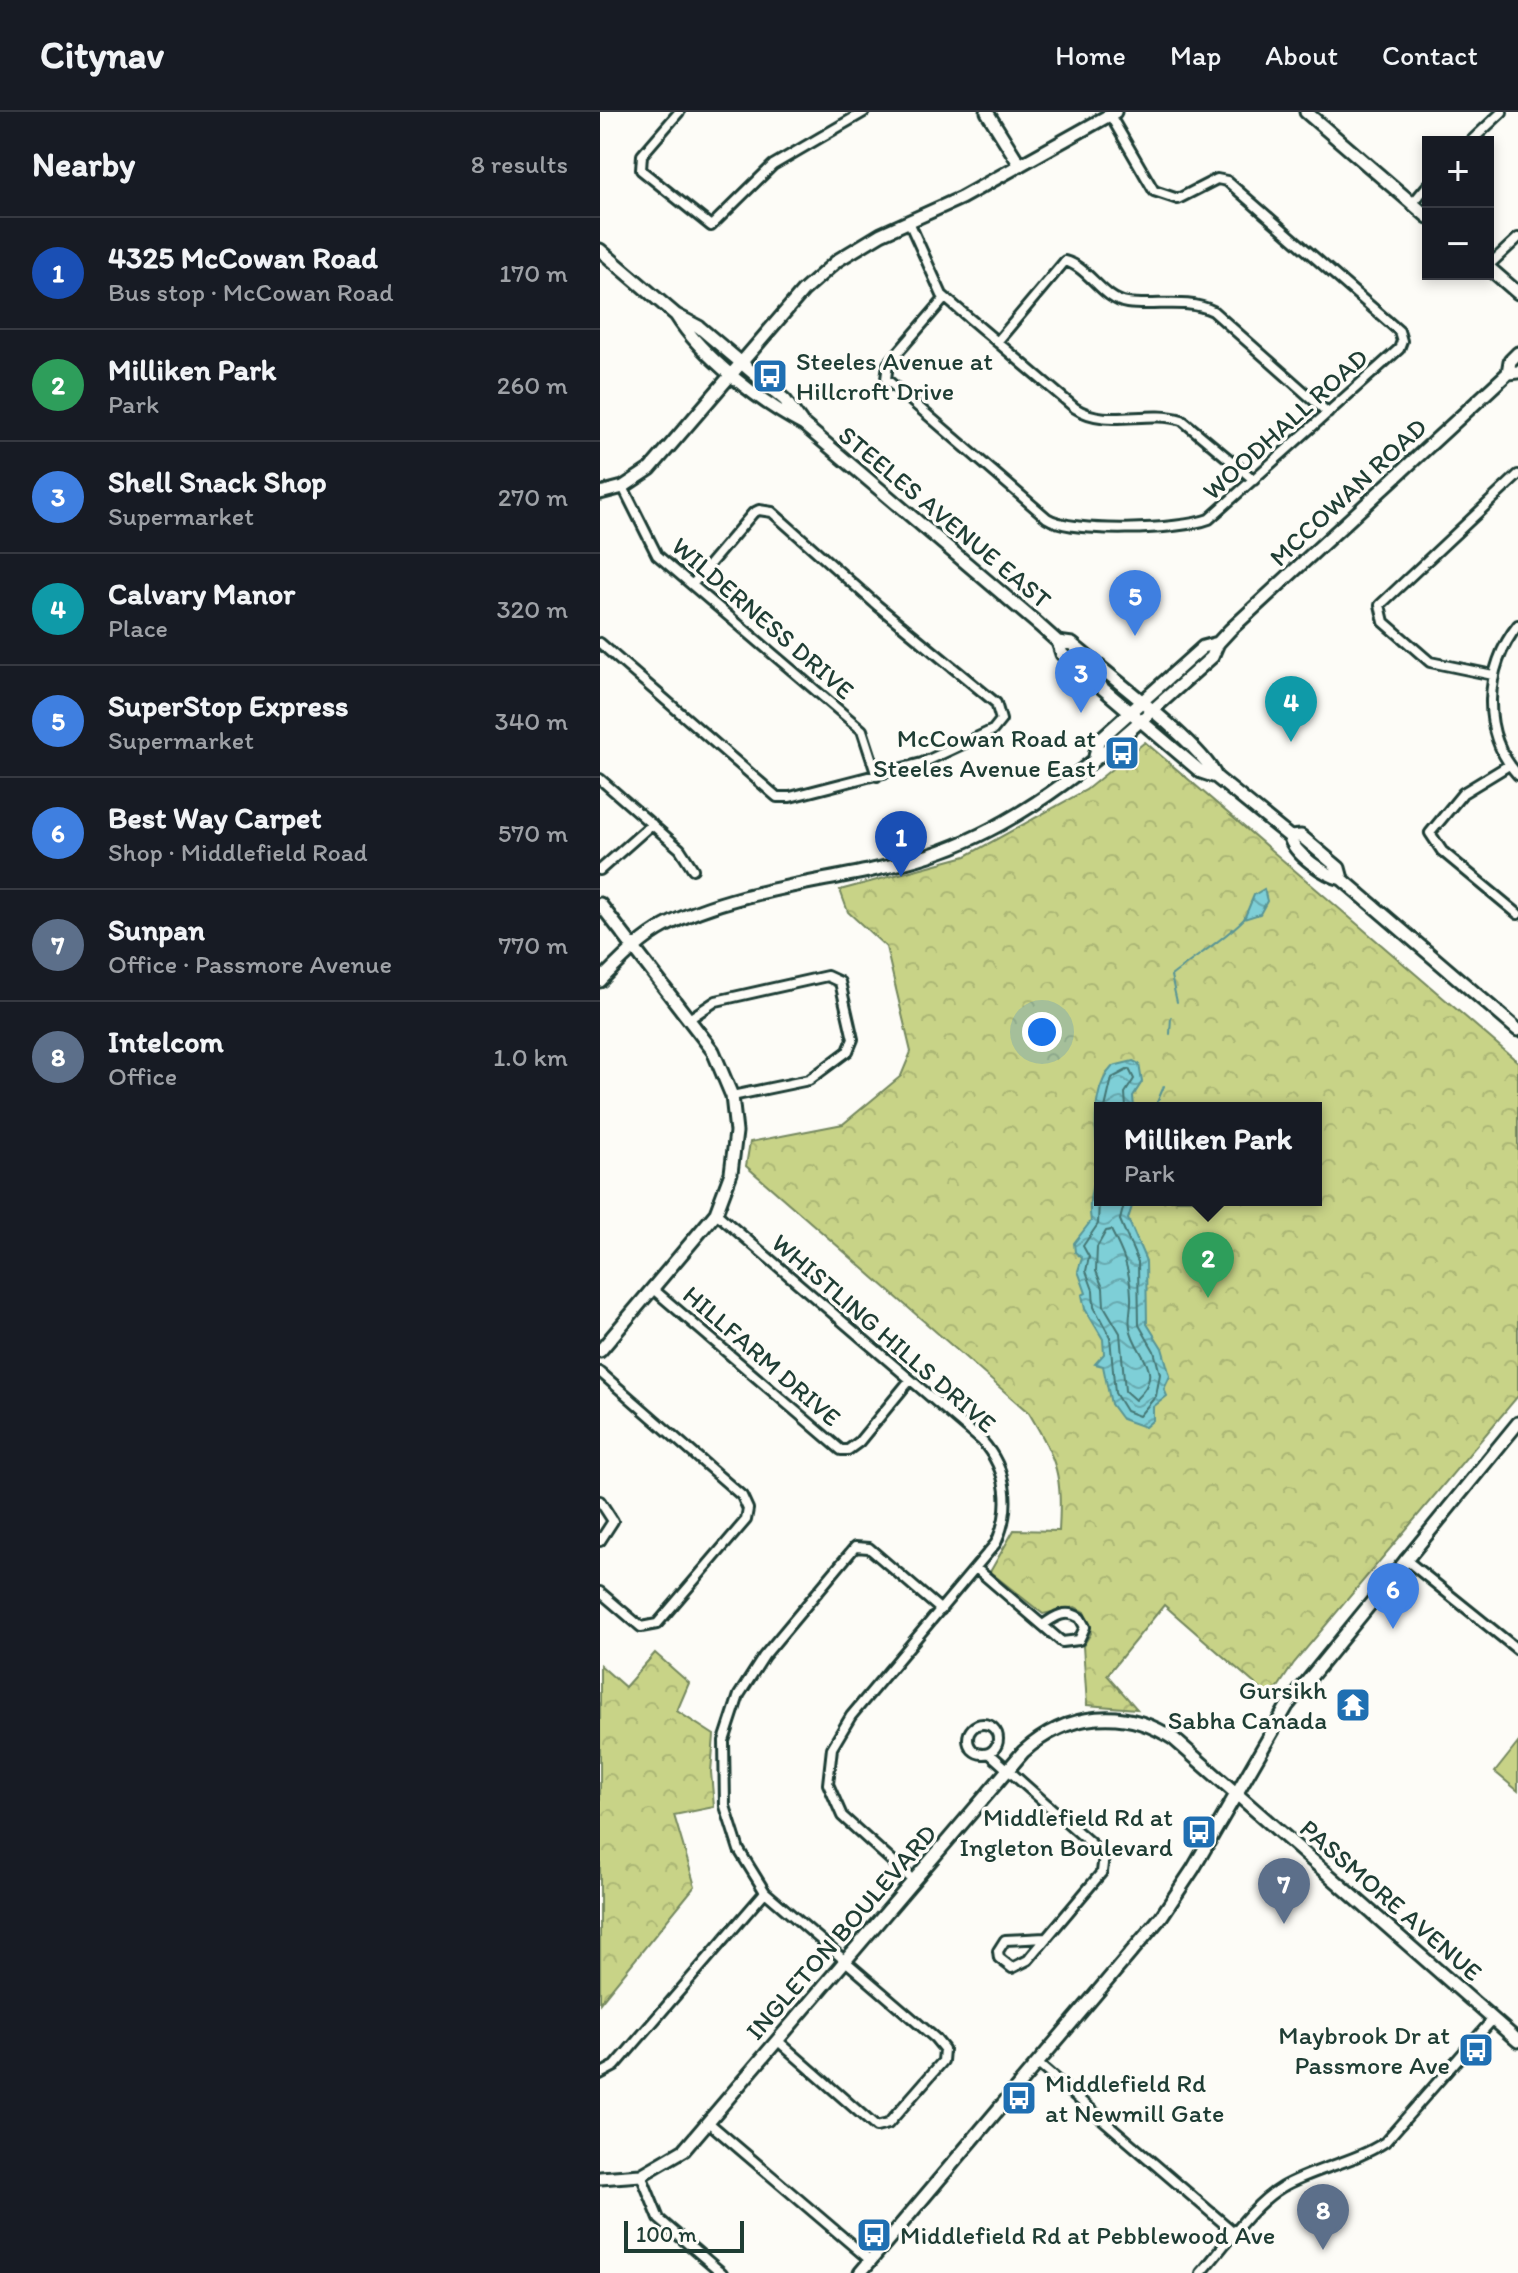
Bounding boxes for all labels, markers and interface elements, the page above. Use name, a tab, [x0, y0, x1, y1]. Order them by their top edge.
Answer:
text: Citynav	[40, 32, 164, 78]
text: Home	[1055, 38, 1126, 72]
text: Map	[1170, 38, 1221, 72]
text: About	[1265, 38, 1338, 72]
text: Contact	[1382, 38, 1478, 72]
map controls	[1422, 136, 1494, 280]
button: +	[1422, 136, 1494, 208]
text: Nearby	[32, 144, 135, 185]
text: 8 results	[471, 148, 568, 180]
button: −	[1422, 208, 1494, 280]
text: 4325 McCowan Road	[108, 239, 378, 276]
text: 1	[52, 257, 64, 289]
text: 170 m	[499, 257, 568, 289]
text: Bus stop · McCowan Road	[108, 276, 394, 308]
street label: WOODHALL ROAD	[1196, 341, 1374, 507]
place label: Steeles Avenue at Hillcroft Drive	[796, 345, 993, 407]
text: Milliken Park	[108, 351, 276, 388]
bus stop icon: Steeles Avenue at Hillcroft Drive	[751, 357, 789, 395]
text: 2	[51, 369, 65, 401]
text: 260 m	[497, 369, 568, 401]
text: Park	[108, 388, 159, 420]
street label: MCCOWAN ROAD	[1263, 411, 1433, 573]
street label: STEELES AVENUE EAST	[832, 419, 1058, 616]
text: Shell Snack Shop	[108, 463, 327, 500]
text: 3	[51, 481, 65, 513]
text: 270 m	[498, 481, 568, 513]
text: Supermarket	[108, 500, 254, 532]
street label: WILDERNESS DRIVE	[665, 530, 861, 706]
pin: 5	[1109, 570, 1161, 636]
text: Calvary Manor	[108, 575, 295, 612]
text: 4	[50, 593, 66, 625]
text: 320 m	[496, 593, 568, 625]
text: Place	[108, 612, 168, 644]
pin: 3	[1055, 647, 1107, 713]
pin: 4	[1265, 676, 1317, 742]
text: SuperStop Express	[108, 687, 349, 724]
text: 5	[51, 705, 65, 737]
text: 340 m	[494, 705, 568, 737]
place label: McCowan Road at Steeles Avenue East	[873, 722, 1096, 784]
text: Supermarket	[108, 724, 254, 756]
bus stop icon: McCowan Road at Steeles Avenue East	[1103, 734, 1141, 772]
text: Best Way Carpet	[108, 799, 322, 836]
pin: 1	[875, 811, 927, 877]
text: 6	[51, 817, 65, 849]
text: 570 m	[498, 817, 568, 849]
text: Shop · Middlefield Road	[108, 836, 368, 868]
text: Sunpan	[108, 911, 205, 948]
text: 7	[52, 929, 64, 961]
text: 770 m	[498, 929, 568, 961]
text: Office · Passmore Avenue	[108, 948, 392, 980]
your location	[1022, 1012, 1062, 1052]
text: Intelcom	[108, 1023, 224, 1060]
text: 8	[51, 1041, 65, 1073]
text: 1.0 km	[493, 1041, 568, 1073]
text: Office	[108, 1060, 177, 1092]
popup	[1094, 1102, 1322, 1206]
text: Milliken Park	[1124, 1120, 1292, 1157]
text: Park	[1124, 1157, 1175, 1189]
street label: WHISTLING HILLS DRIVE	[765, 1227, 1003, 1439]
pin: 2	[1182, 1232, 1234, 1298]
street label: HILLFARM DRIVE	[676, 1279, 848, 1433]
pin: 6	[1367, 1563, 1419, 1629]
place label: Gursikh Sabha Canada	[1168, 1674, 1327, 1736]
temple icon: Gursikh Sabha Canada	[1334, 1686, 1372, 1724]
place label: Middlefield Rd at Ingleton Boulevard	[959, 1801, 1173, 1863]
street label: PASSMORE AVENUE	[1293, 1812, 1489, 1988]
bus stop icon: Middlefield Rd at Ingleton Boulevard	[1180, 1813, 1218, 1851]
street label: INGLETON BOULEVARD	[739, 1818, 943, 2046]
pin: 7	[1258, 1858, 1310, 1924]
place label: Maybrook Dr at Passmore Ave	[1278, 2019, 1450, 2081]
bus stop icon: Maybrook Dr at Passmore Ave	[1457, 2031, 1495, 2069]
place label: Middlefield Rd at Newmill Gate	[1045, 2067, 1224, 2129]
bus stop icon: Middlefield Rd at Newmill Gate	[1000, 2079, 1038, 2117]
pin: 8	[1297, 2184, 1349, 2250]
bus stop icon: Middlefield Rd at Pebblewood Ave	[855, 2216, 893, 2254]
scale bar	[624, 2217, 744, 2253]
place label: Middlefield Rd at Pebblewood Ave	[900, 2219, 1275, 2251]
text: 100 m	[636, 2221, 697, 2248]

